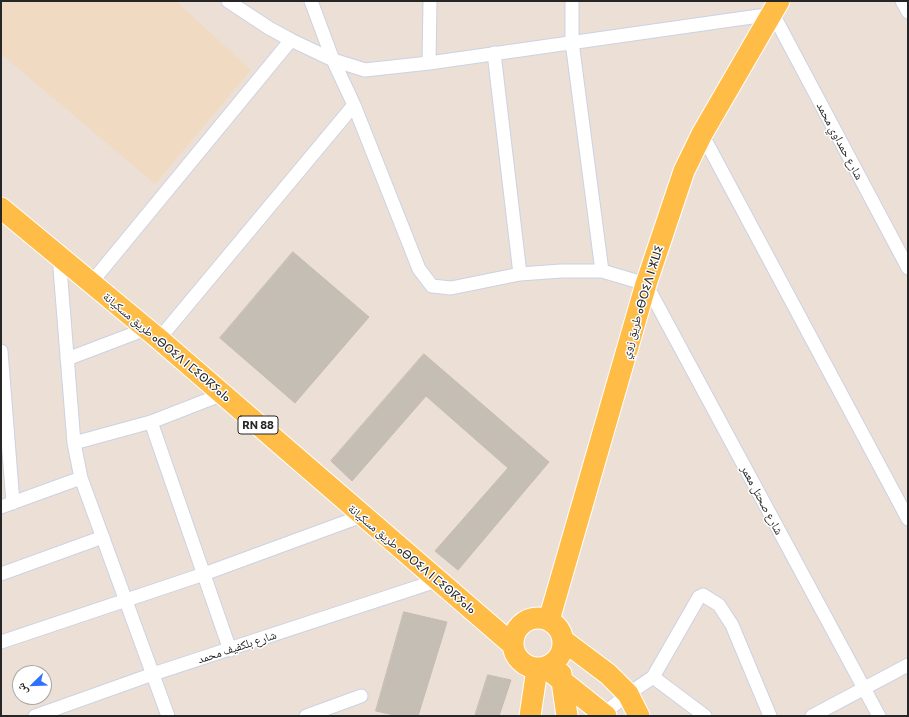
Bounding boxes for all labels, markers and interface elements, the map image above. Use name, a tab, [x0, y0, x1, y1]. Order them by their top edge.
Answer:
street label: شارع حمداوي محمد	[814, 100, 866, 182]
street label: طريق زوي ⴰⴱⵔⵉⴷ ⵏ ⵣⵡⵉ	[618, 244, 666, 360]
street label: طريق مسكيانة ⴰⴱⵔⵉⴷ ⵏ ⵎⵉⵙⴽⵢⴰⵏⴰ	[100, 289, 234, 405]
road number: RN 88	[238, 416, 278, 434]
street label: شارع صحتل معمر	[738, 463, 786, 537]
street label: طريق مسكيانة ⴰⴱⵔⵉⴷ ⵏ ⵎⵉⵙⴽⵢⴰⵏⴰ	[345, 501, 479, 617]
street label: شارع بلكفيف محمد	[196, 627, 278, 667]
north arrow	[12, 665, 52, 705]
text: ش	[13, 682, 30, 697]

